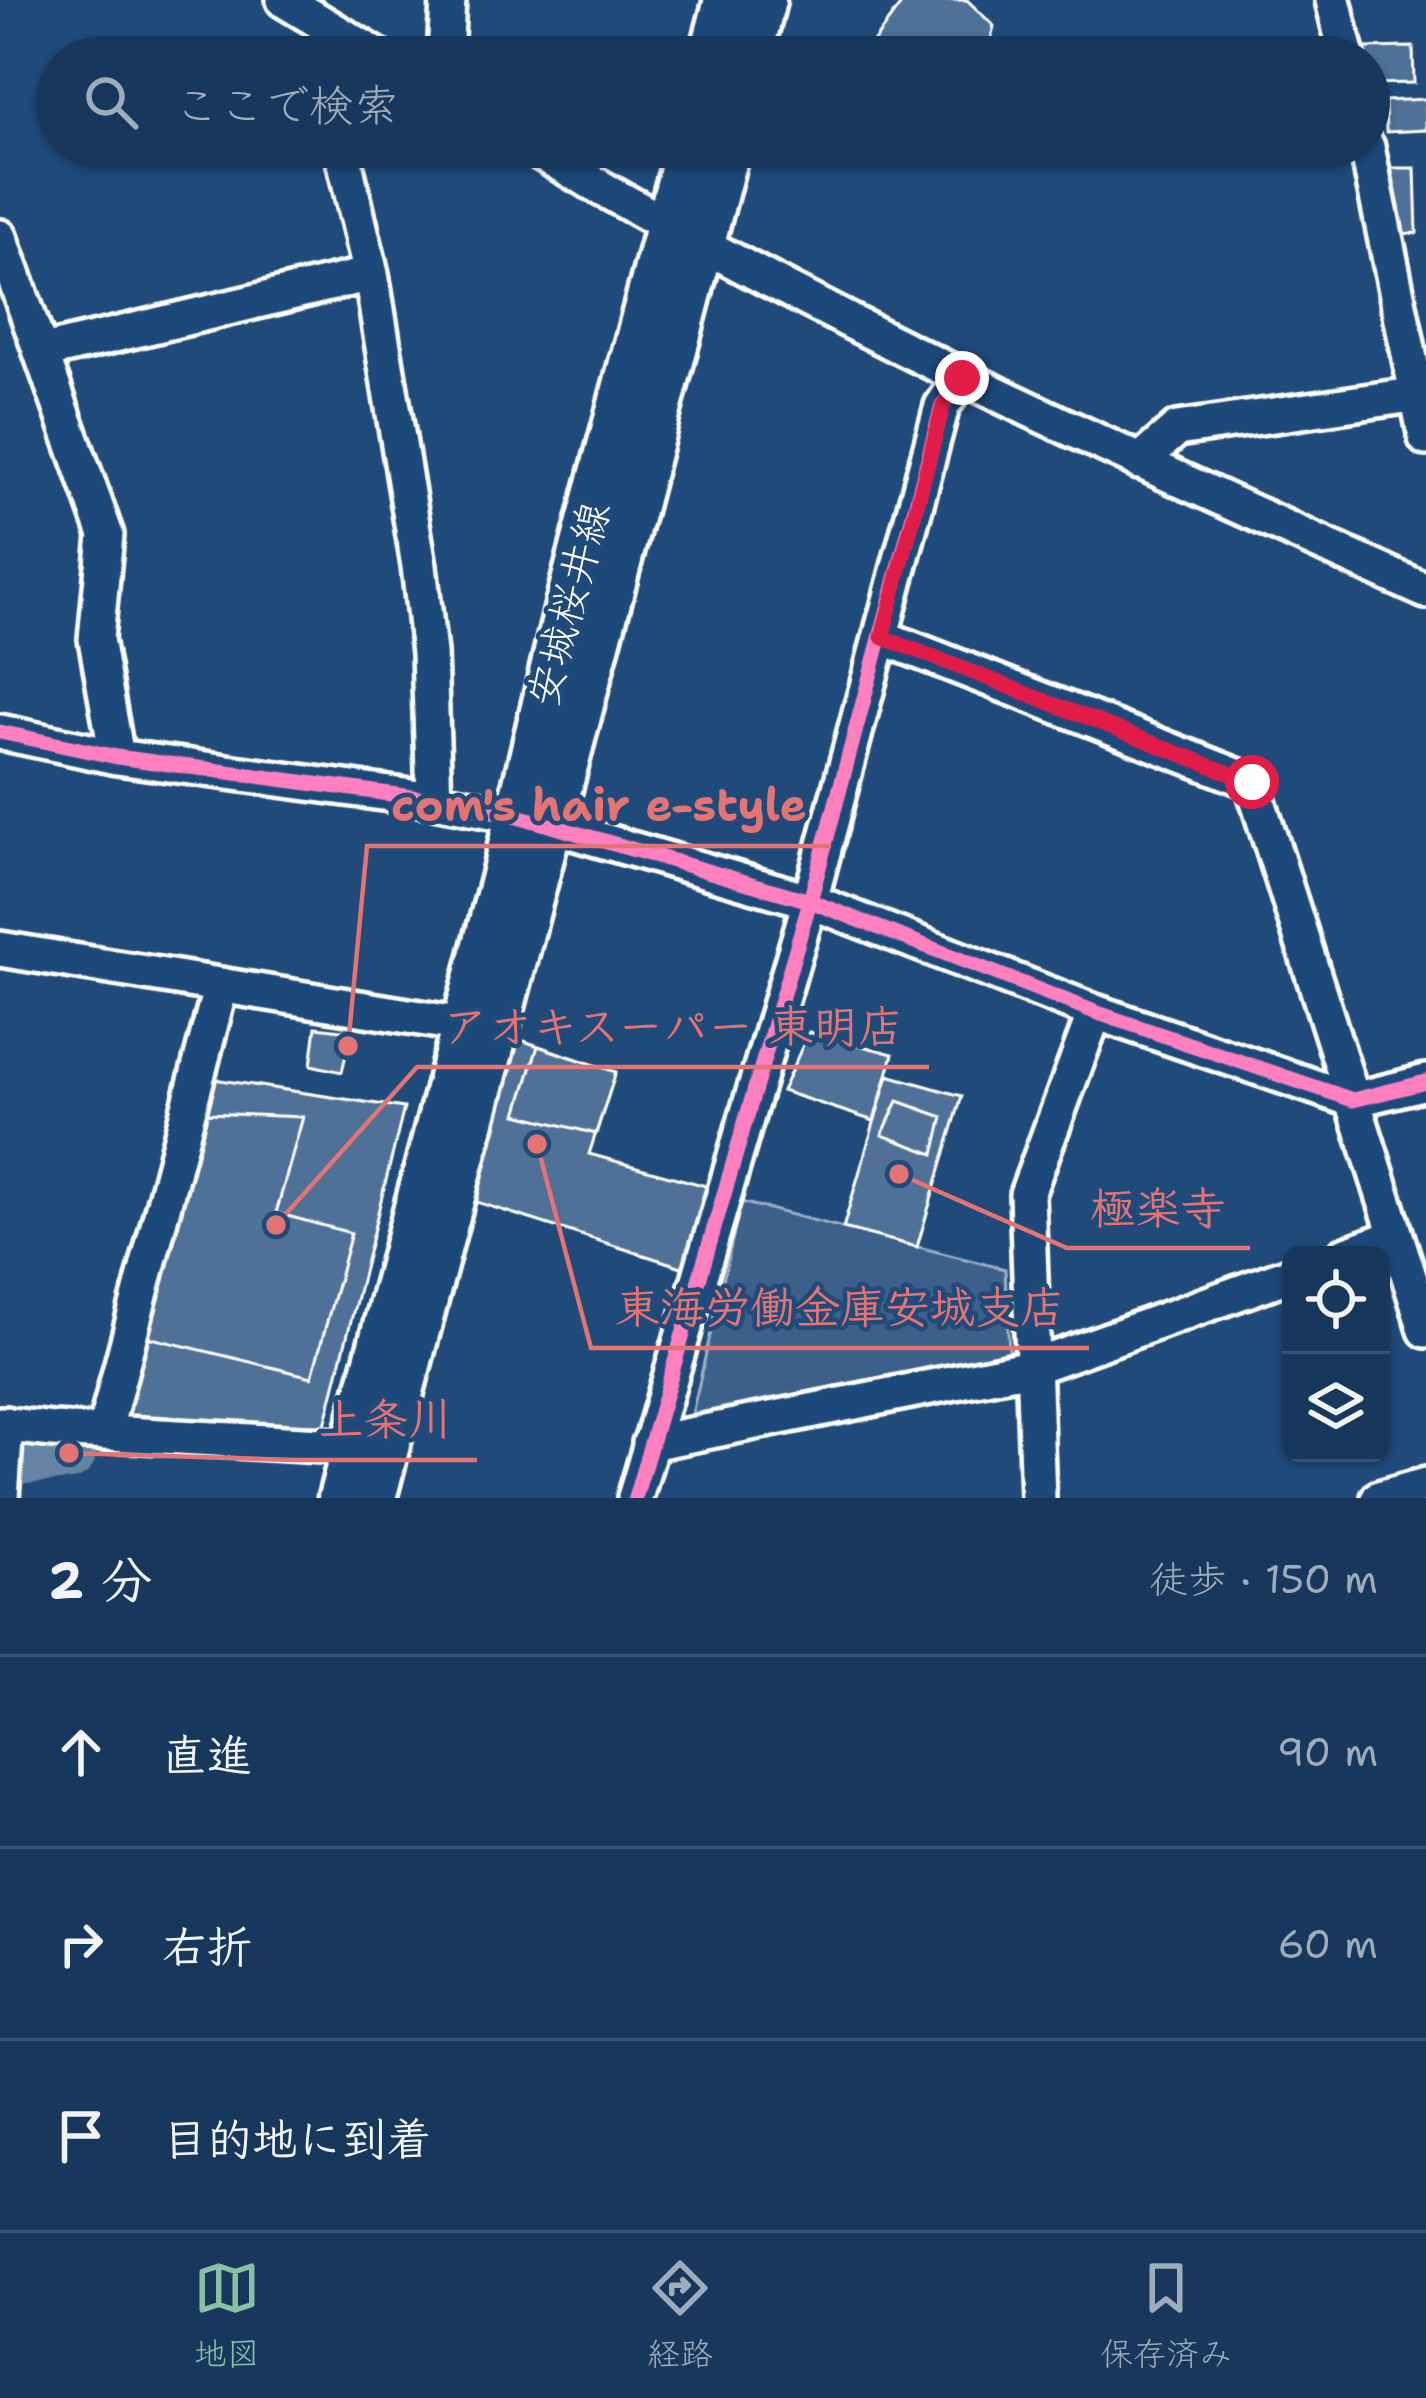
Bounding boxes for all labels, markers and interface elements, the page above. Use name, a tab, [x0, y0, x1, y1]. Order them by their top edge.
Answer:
search box	[36, 36, 1390, 168]
icon: search	[78, 69, 144, 135]
text: ここで検索	[174, 75, 399, 135]
route end	[935, 351, 989, 405]
street label: 安城桜井線	[514, 495, 622, 713]
route start	[1225, 755, 1279, 809]
callout: com's hair e-style	[367, 765, 831, 846]
text: com's hair e-style	[391, 775, 807, 835]
callout: アオキスーパー 東明店	[417, 986, 929, 1067]
text: アオキスーパー 東明店	[443, 996, 903, 1056]
callout: 極楽寺	[1067, 1167, 1250, 1248]
text: 極楽寺	[1090, 1178, 1226, 1238]
map controls	[1282, 1246, 1390, 1462]
button: locate	[1282, 1246, 1390, 1354]
callout: 東海労働金庫安城支店	[591, 1267, 1089, 1348]
text: 東海労働金庫安城支店	[615, 1277, 1065, 1337]
button: layers	[1282, 1354, 1390, 1462]
callout: 上条川	[294, 1379, 477, 1460]
text: 上条川	[318, 1389, 454, 1449]
text: 2 分	[48, 1546, 152, 1614]
text: 徒歩 · 150 m	[1149, 1553, 1378, 1605]
icon: ahead	[48, 1719, 114, 1785]
text: 直進	[162, 1725, 252, 1785]
text: 90 m	[1277, 1726, 1378, 1778]
icon: right	[48, 1911, 114, 1977]
text: 右折	[162, 1917, 252, 1977]
text: 60 m	[1278, 1918, 1378, 1970]
icon: arrive	[48, 2103, 114, 2169]
text: 目的地に到着	[162, 2109, 432, 2169]
tab: 地図	[194, 2255, 260, 2376]
tab: 経路	[647, 2255, 713, 2376]
tab: 保存済み	[1100, 2255, 1232, 2376]

